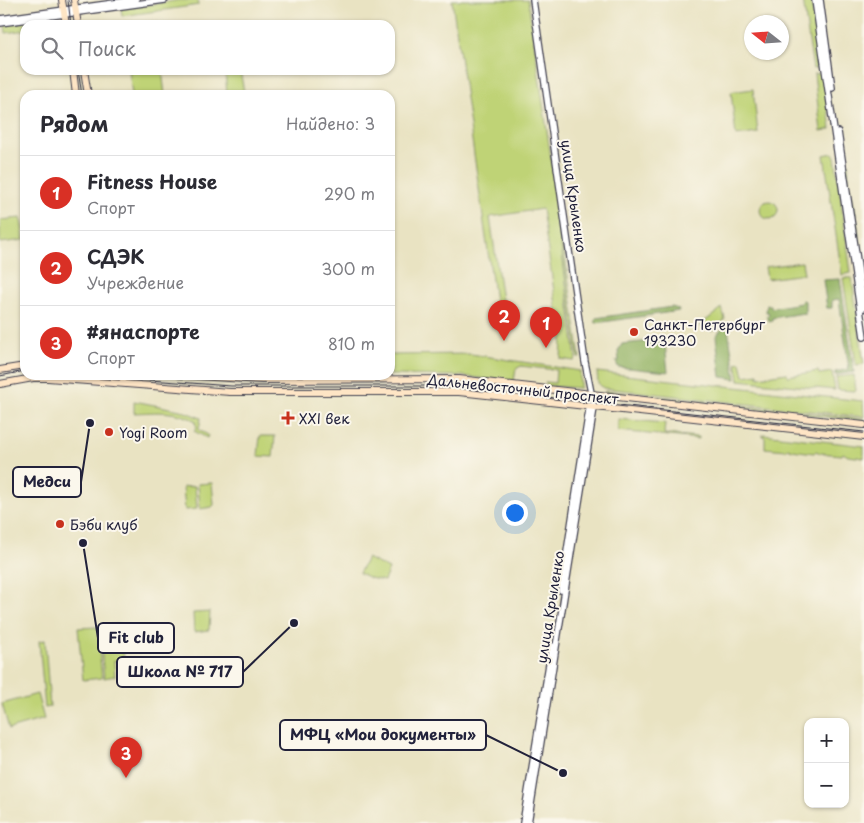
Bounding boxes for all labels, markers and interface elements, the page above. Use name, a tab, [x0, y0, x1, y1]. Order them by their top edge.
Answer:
north arrow	[744, 15, 789, 60]
search box	[20, 20, 395, 75]
icon: search	[38, 34, 66, 62]
text: Поиск	[78, 34, 136, 62]
text: Рядом	[40, 107, 108, 139]
text: Найдено: 3	[286, 111, 375, 135]
street label: улица Крыленко	[556, 138, 592, 254]
text: Fitness House	[87, 167, 217, 195]
text: 1	[52, 181, 60, 205]
text: 290 m	[324, 181, 375, 205]
text: Спорт	[87, 195, 135, 219]
text: СДЭК	[87, 242, 144, 270]
text: 2	[50, 256, 62, 280]
text: 300 m	[321, 256, 375, 280]
text: Учреждение	[87, 270, 184, 294]
pin: 2	[488, 300, 520, 341]
pin: 1	[530, 307, 562, 348]
place label: Санкт-Петербург 193230	[644, 314, 766, 351]
text: #янаспорте	[87, 317, 200, 345]
marker: Санкт-Петербург 193230	[628, 326, 640, 338]
text: 3	[51, 331, 61, 355]
text: 810 m	[328, 331, 375, 355]
text: Спорт	[87, 345, 135, 369]
street label: Дальневосточный проспект	[426, 368, 620, 409]
place label: XXI век	[299, 408, 350, 429]
marker: XXI век	[281, 411, 295, 425]
place label: Yogi Room	[119, 422, 188, 443]
marker: Yogi Room	[103, 426, 115, 438]
callout: Медси	[13, 467, 81, 497]
text: Медси	[23, 469, 71, 492]
your location	[502, 500, 528, 526]
place label: Бэби клуб	[70, 514, 138, 535]
marker: Бэби клуб	[54, 518, 66, 530]
street label: улица Крыленко	[531, 549, 569, 665]
callout: Fit club	[98, 623, 174, 653]
text: Fit club	[108, 625, 164, 648]
callout: Школа № 717	[117, 657, 243, 687]
text: Школа № 717	[128, 659, 233, 682]
map controls	[804, 718, 849, 808]
button: +	[804, 718, 849, 763]
callout: МФЦ «Мои документы»	[280, 720, 486, 750]
text: МФЦ «Мои документы»	[290, 722, 476, 745]
pin: 3	[110, 737, 142, 778]
button: −	[804, 763, 849, 808]

